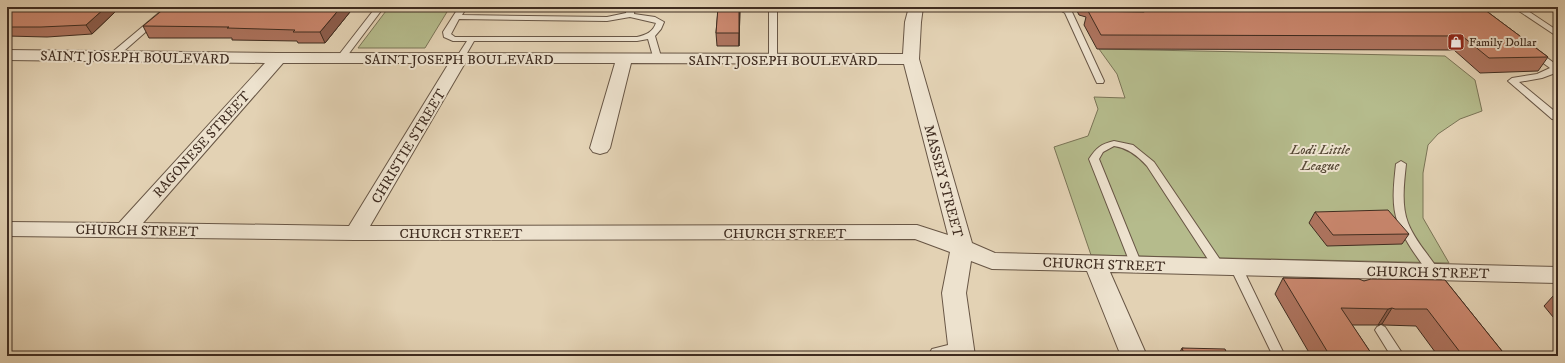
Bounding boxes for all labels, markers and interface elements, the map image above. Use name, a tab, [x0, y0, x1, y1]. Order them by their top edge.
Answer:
shop icon: Family Dollar	[1446, 32, 1466, 52]
place label: Family Dollar	[1469, 35, 1537, 50]
street label: SAINT JOSEPH BOULEVARD	[40, 47, 230, 69]
street label: SAINT JOSEPH BOULEVARD	[364, 51, 554, 69]
street label: SAINT JOSEPH BOULEVARD	[688, 52, 878, 70]
street label: CHRISTIE STREET	[368, 86, 450, 207]
street label: RAGONESE STREET	[149, 87, 255, 202]
street label: MASSEY STREET	[919, 123, 967, 240]
park label: Lodi Little League	[1289, 141, 1351, 175]
street label: CHURCH STREET	[75, 221, 199, 241]
street label: CHURCH STREET	[400, 225, 523, 243]
street label: CHURCH STREET	[724, 225, 847, 243]
street label: CHURCH STREET	[1042, 254, 1166, 276]
street label: CHURCH STREET	[1366, 263, 1490, 283]

